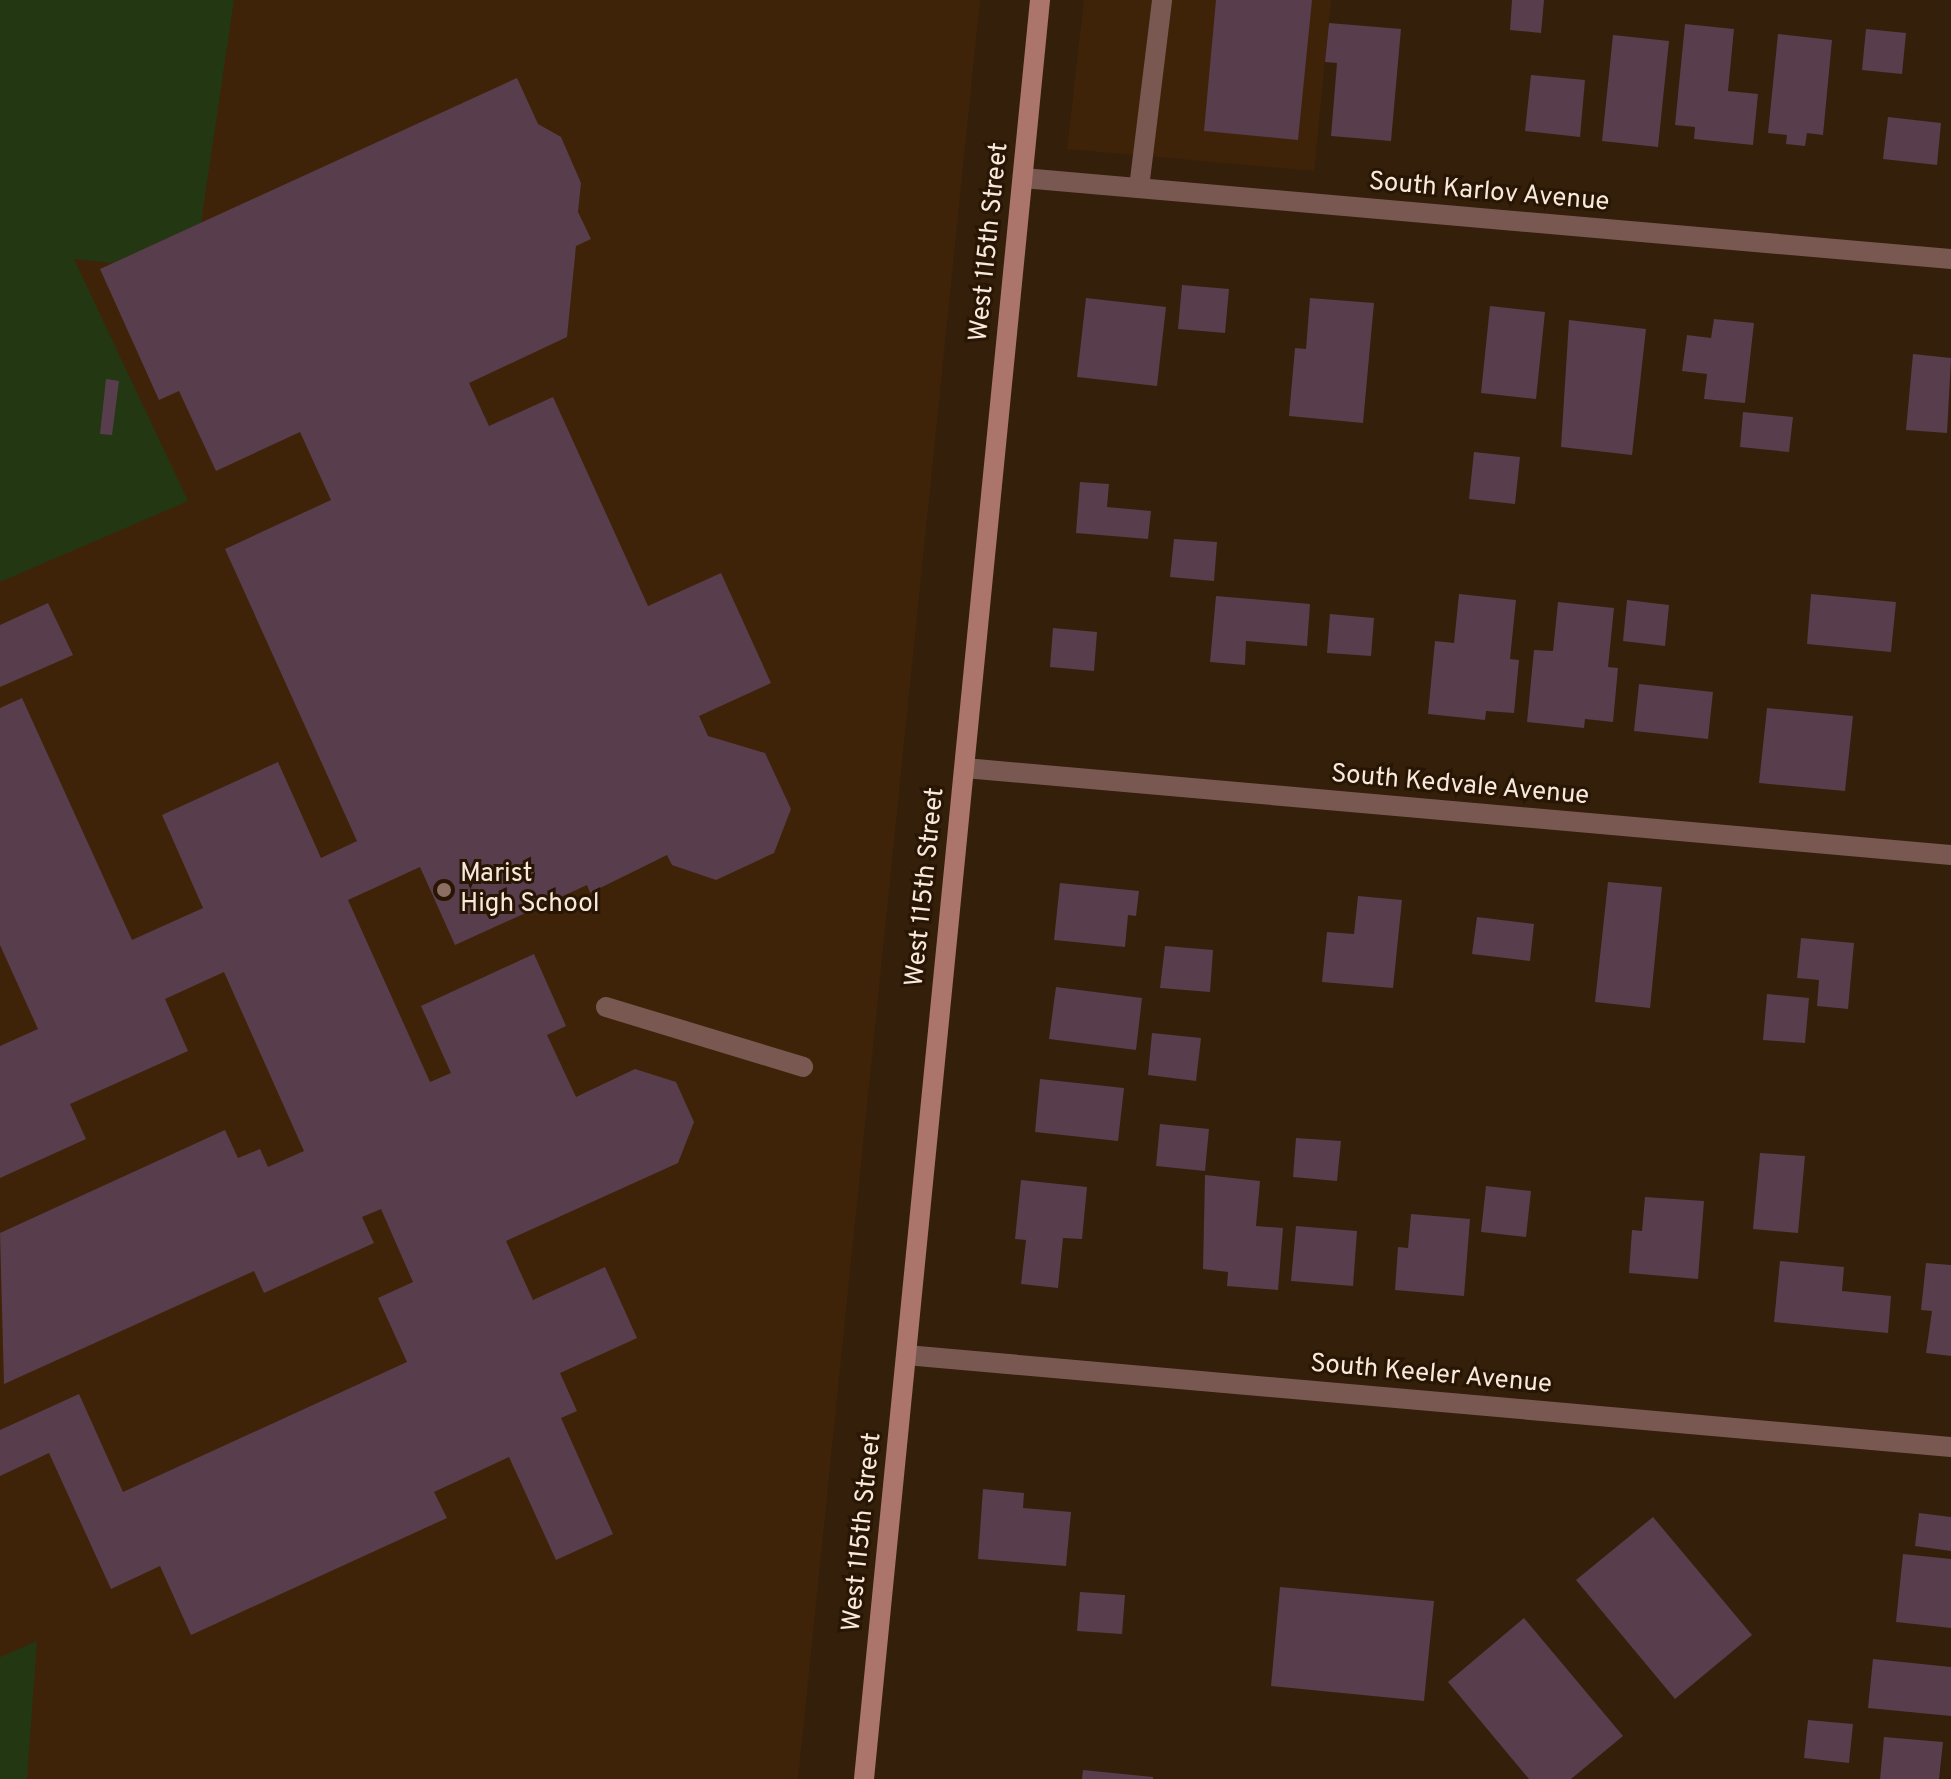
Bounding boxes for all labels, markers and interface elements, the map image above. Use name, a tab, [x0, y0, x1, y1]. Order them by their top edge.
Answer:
street label: West 115th Street	[964, 141, 1016, 343]
street label: South Karlov Avenue	[1367, 167, 1611, 219]
street label: South Kedvale Avenue	[1329, 759, 1591, 813]
street label: West 115th Street	[900, 786, 952, 988]
place label: Marist High School	[460, 859, 600, 920]
marker: Marist High School	[435, 881, 453, 899]
street label: South Keeler Avenue	[1308, 1349, 1554, 1401]
street label: West 115th Street	[837, 1431, 889, 1633]

